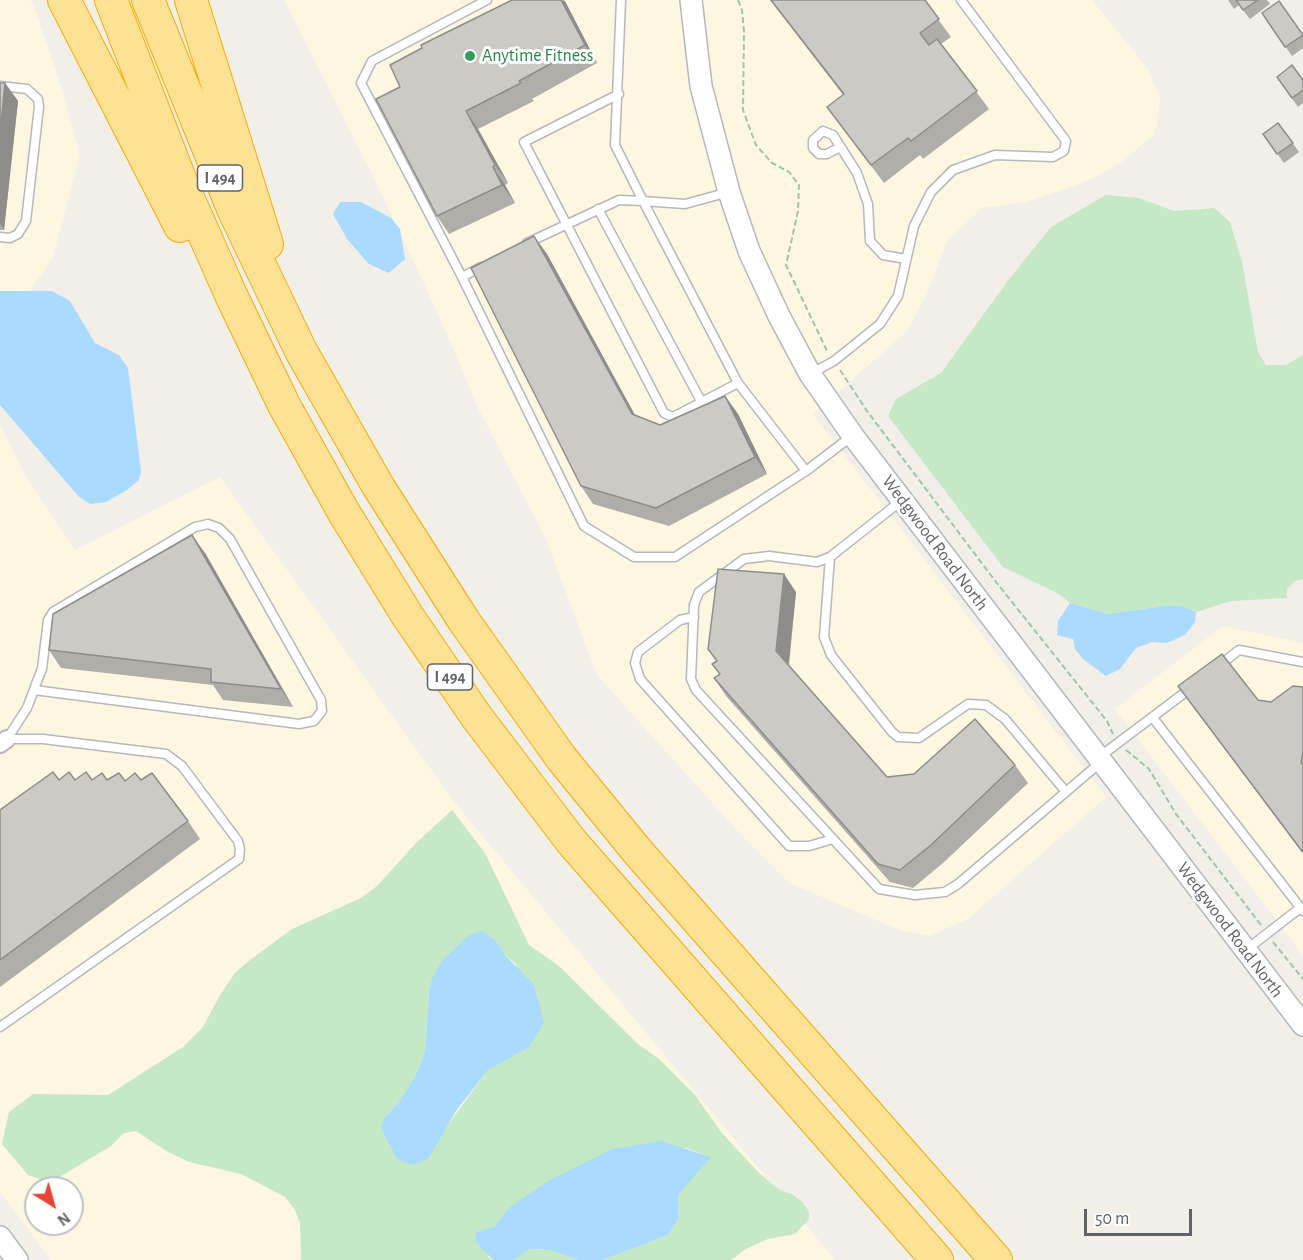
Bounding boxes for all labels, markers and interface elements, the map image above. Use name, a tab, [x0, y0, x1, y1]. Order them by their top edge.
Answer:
place label: Anytime Fitness	[482, 45, 593, 67]
marker: Anytime Fitness	[463, 49, 477, 63]
road number: I 494	[198, 165, 242, 191]
street label: Wedgwood Road North	[877, 471, 993, 615]
road number: I 494	[428, 664, 472, 690]
street label: Wedgwood Road North	[1172, 858, 1288, 1002]
north arrow	[24, 1176, 84, 1236]
scale bar	[1087, 1197, 1195, 1235]
text: N	[54, 1209, 73, 1229]
text: 50 m	[1095, 1210, 1129, 1228]

